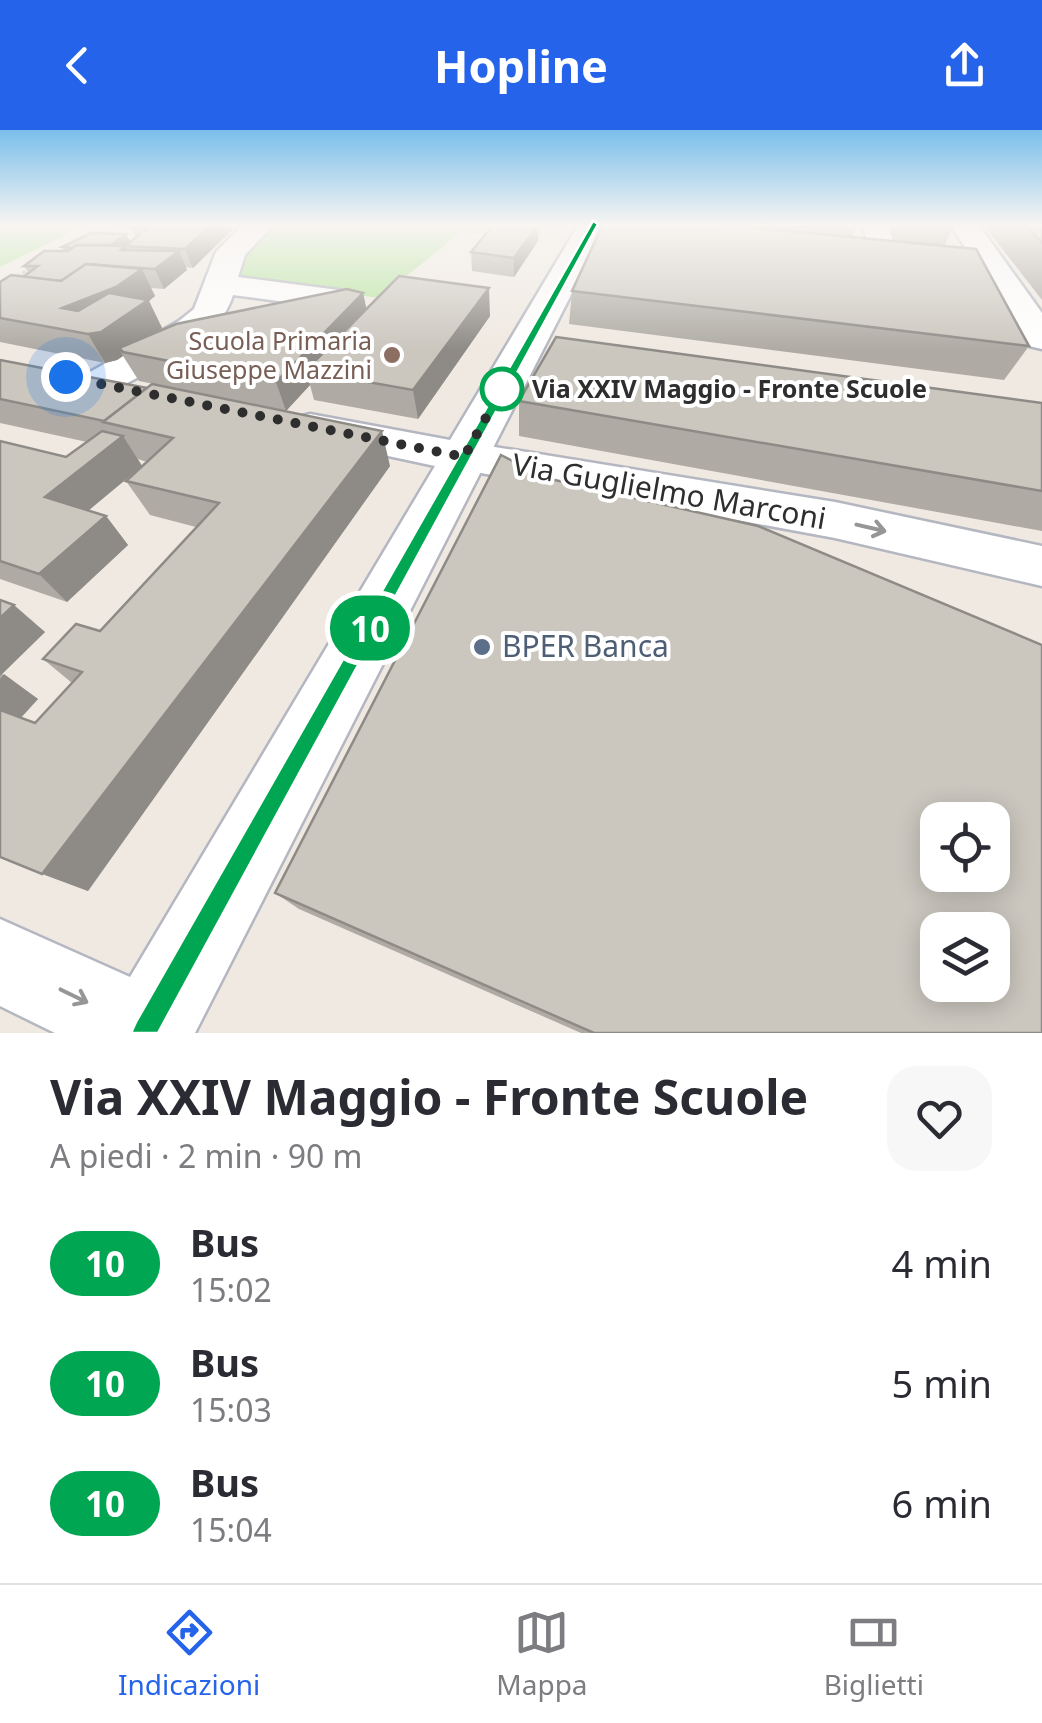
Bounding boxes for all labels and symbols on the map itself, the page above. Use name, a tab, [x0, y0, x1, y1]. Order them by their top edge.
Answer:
place label: Scuola Primaria Giuseppe Mazzini	[166, 323, 372, 386]
marker: Scuola Primaria Giuseppe Mazzini	[381, 344, 403, 366]
your location	[41, 352, 91, 402]
marker: Via XXIV Maggio - Fronte Scuole	[481, 368, 523, 410]
place label: Via XXIV Maggio - Fronte Scuole	[532, 371, 927, 405]
street label: Via Guglielmo Marconi	[509, 443, 829, 538]
one-way arrow	[854, 520, 886, 538]
line badge: 10	[325, 596, 415, 660]
place label: BPER Banca	[502, 625, 669, 666]
marker: BPER Banca	[471, 636, 493, 658]
one-way arrow	[58, 988, 88, 1007]

